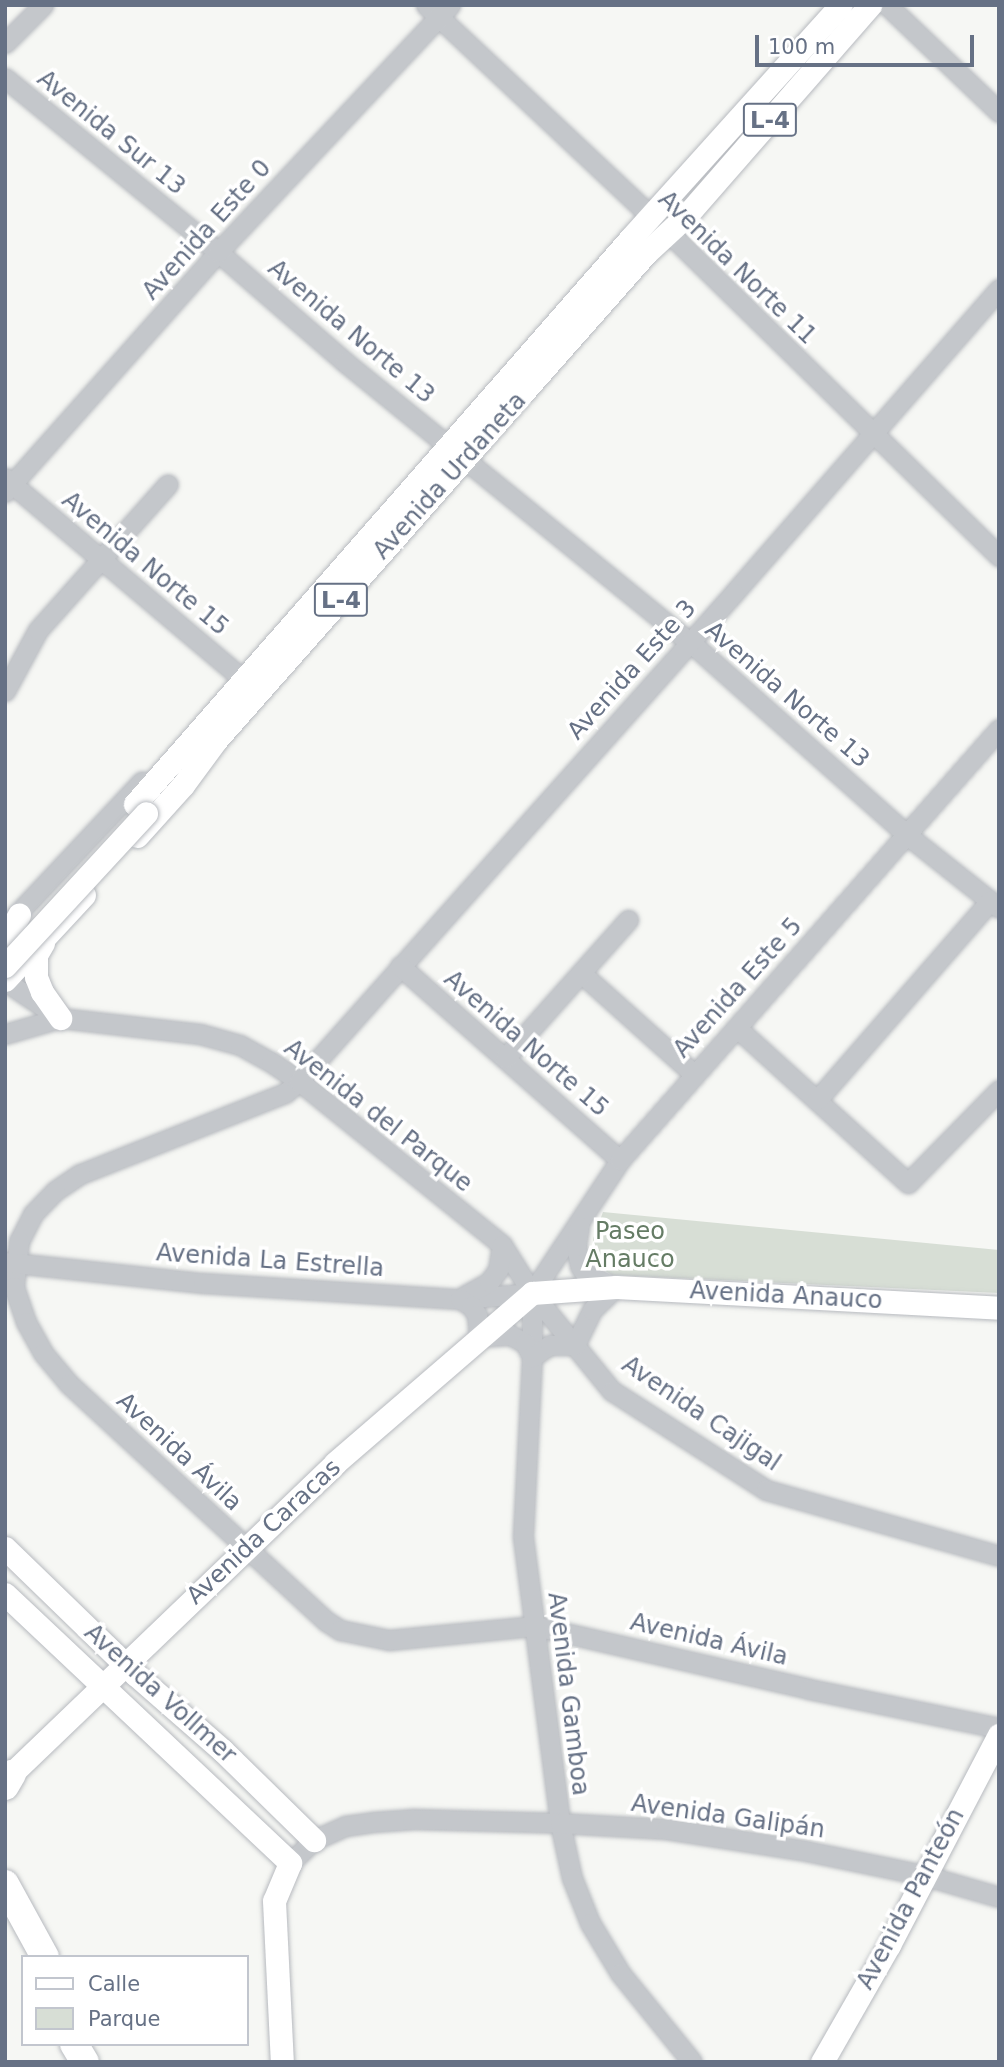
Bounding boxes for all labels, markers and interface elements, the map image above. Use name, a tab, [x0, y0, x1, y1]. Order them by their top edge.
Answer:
scale bar	[759, 21, 978, 65]
text: 100 m	[768, 35, 835, 59]
street label: Avenida Sur 13	[31, 65, 191, 201]
road number: L-4	[742, 100, 798, 140]
street label: Avenida Este 0	[137, 154, 277, 306]
street label: Avenida Norte 11	[652, 185, 822, 351]
street label: Avenida Norte 13	[262, 254, 440, 410]
street label: Avenida Urdaneta	[368, 387, 532, 565]
street label: Avenida Norte 15	[56, 486, 234, 642]
road number: L-4	[313, 580, 369, 620]
street label: Avenida Este 3	[562, 594, 702, 746]
street label: Avenida Norte 13	[699, 616, 875, 774]
street label: Avenida Este 5	[668, 912, 808, 1064]
street label: Avenida Norte 15	[438, 965, 614, 1123]
street label: Avenida del Parque	[278, 1034, 478, 1198]
park label: Paseo Anauco	[585, 1218, 675, 1274]
street label: Avenida La Estrella	[155, 1239, 385, 1283]
street label: Avenida Anauco	[689, 1277, 883, 1315]
street label: Avenida Cajigal	[616, 1350, 786, 1478]
street label: Avenida Ávila	[110, 1387, 248, 1517]
street label: Avenida Caracas	[181, 1453, 347, 1611]
street label: Avenida Gamboa	[541, 1591, 595, 1797]
street label: Avenida Ávila	[627, 1608, 791, 1672]
street label: Avenida Vollmer	[78, 1618, 242, 1770]
street label: Avenida Galipán	[629, 1789, 827, 1845]
street label: Avenida Panteón	[851, 1804, 971, 1994]
legend	[21, 1955, 248, 2046]
text: Calle	[88, 1972, 140, 1996]
text: Parque	[88, 2007, 160, 2031]

